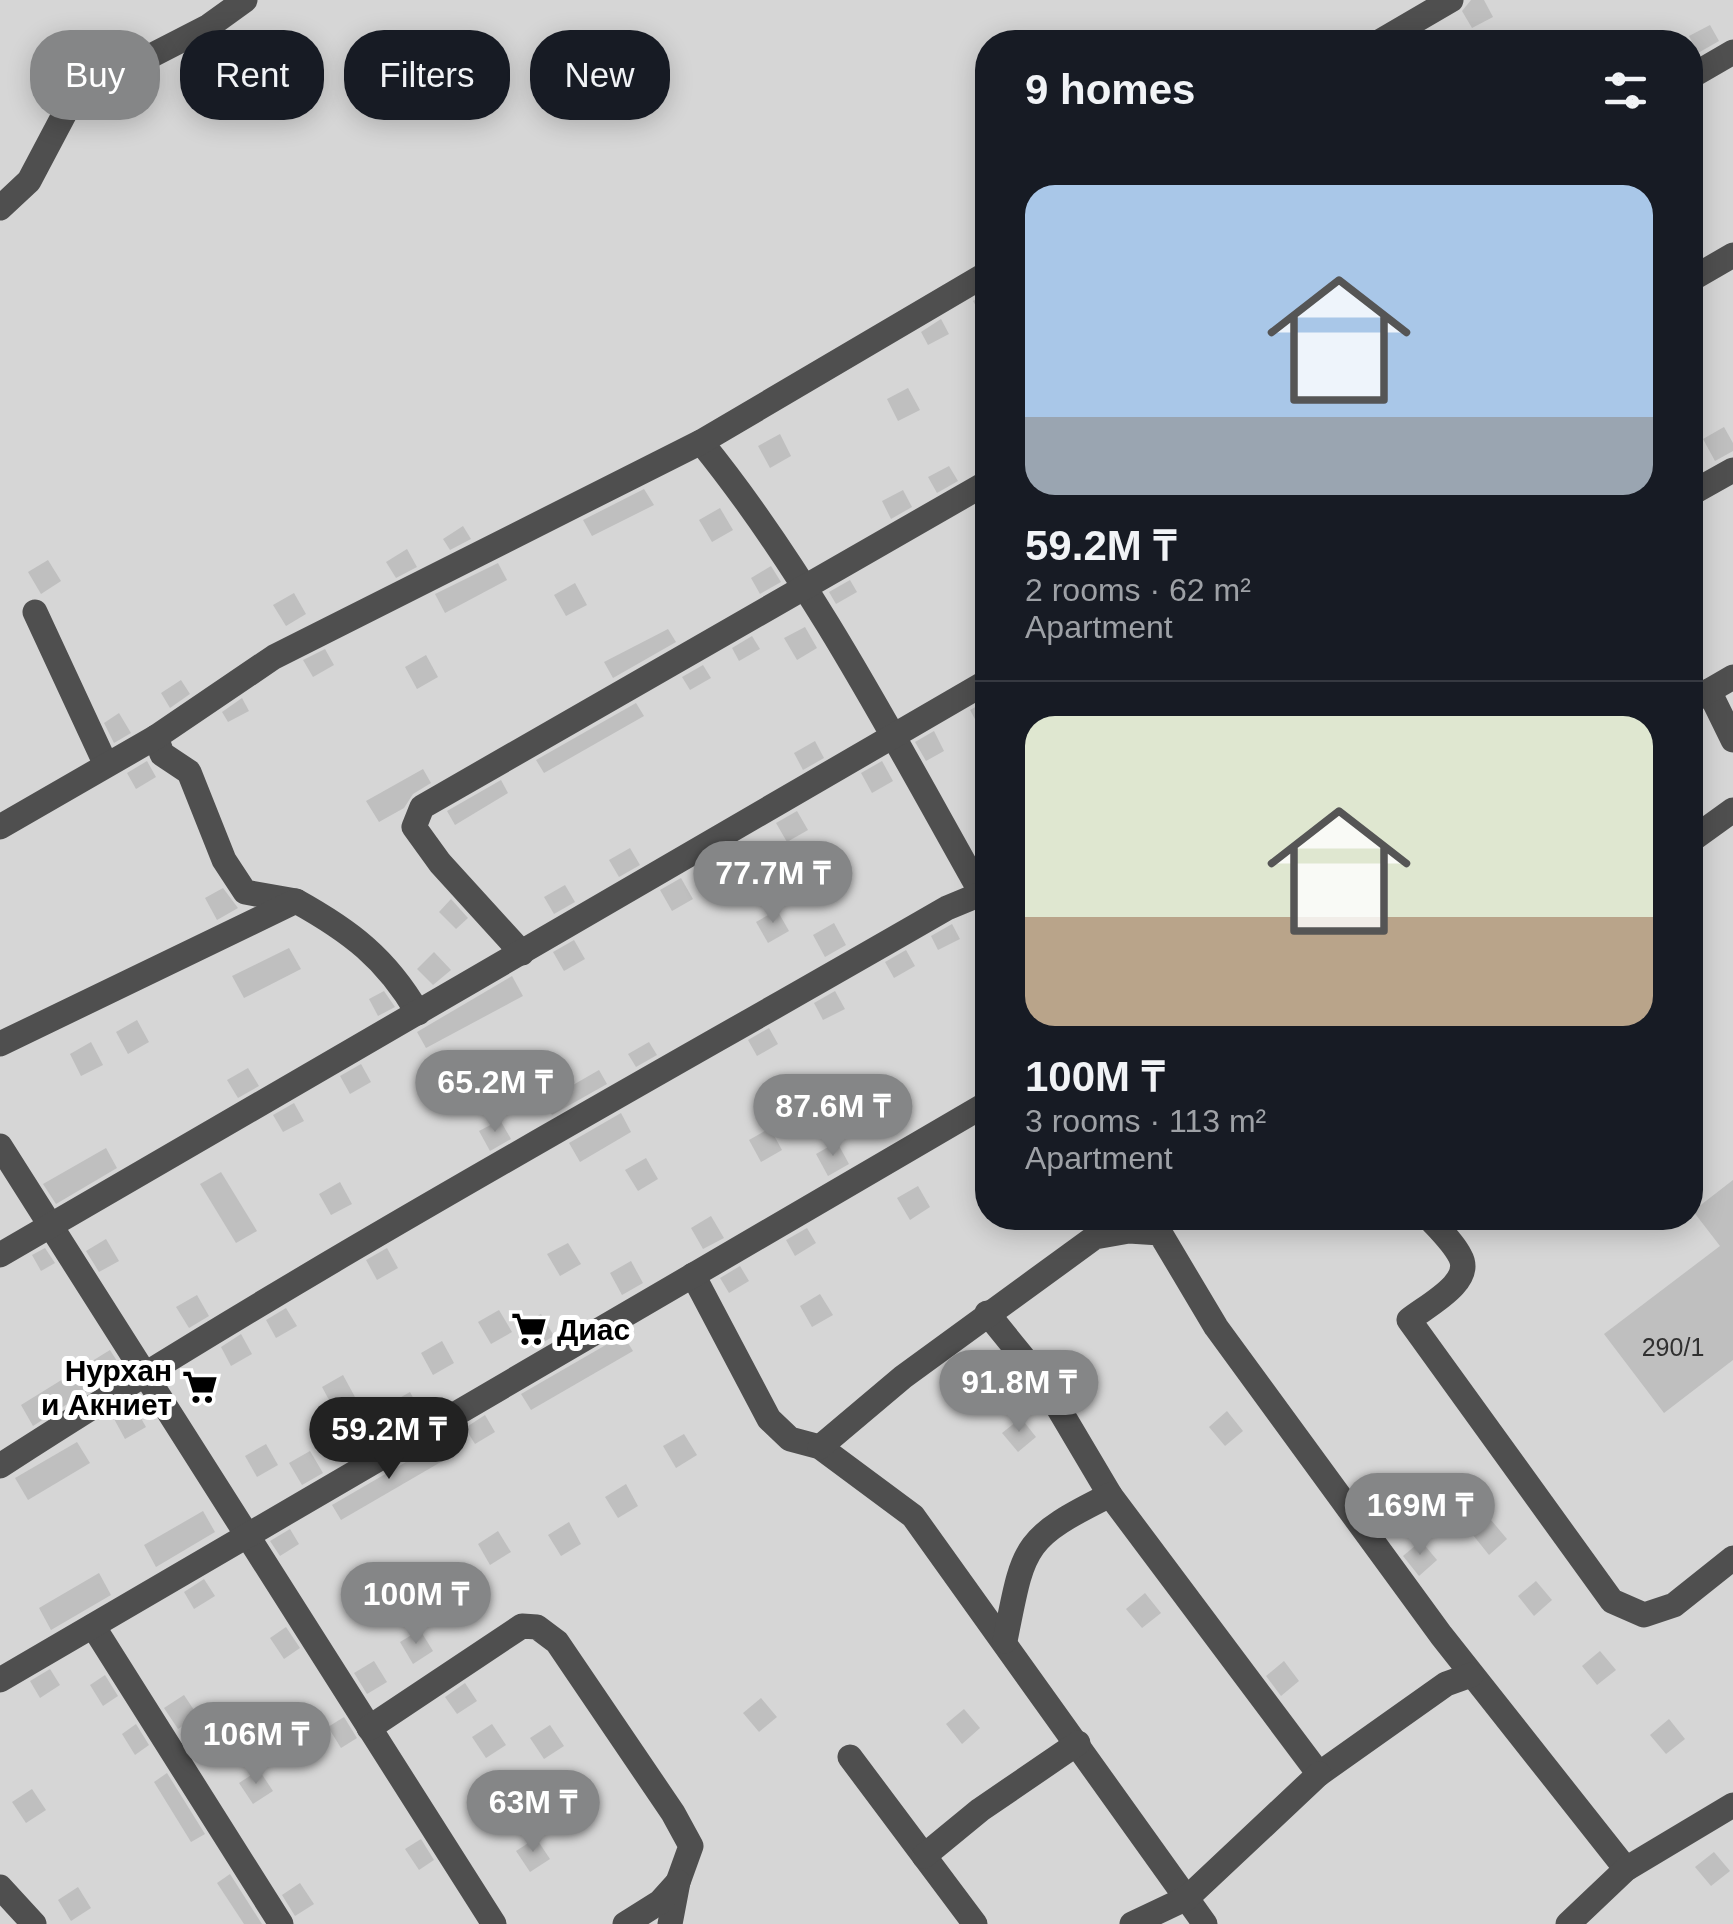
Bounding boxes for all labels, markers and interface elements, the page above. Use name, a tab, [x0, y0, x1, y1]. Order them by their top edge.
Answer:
chip: Buy	[30, 30, 160, 120]
chip: Rent	[180, 30, 324, 120]
chip: Filters	[344, 30, 510, 120]
chip: New	[530, 30, 670, 120]
icon: filters	[1598, 63, 1653, 118]
text: 9 homes	[1025, 66, 1195, 113]
icon: home	[1249, 250, 1429, 430]
text: 59.2M ₸	[1025, 522, 1176, 569]
text: 2 rooms · 62 m²	[1025, 572, 1251, 608]
text: Apartment	[1025, 609, 1173, 645]
icon: home	[1249, 781, 1429, 961]
pin: 77.7M ₸	[681, 841, 865, 926]
text: 77.7M ₸	[715, 855, 831, 891]
pin: 65.2M ₸	[403, 1050, 587, 1135]
text: 100M ₸	[1025, 1053, 1165, 1100]
text: 65.2M ₸	[437, 1064, 553, 1100]
pin: 87.6M ₸	[741, 1074, 925, 1159]
text: 87.6M ₸	[775, 1088, 891, 1124]
text: 3 rooms · 113 m²	[1025, 1103, 1266, 1139]
text: Apartment	[1025, 1140, 1173, 1176]
supermarket icon: Диас	[510, 1310, 548, 1348]
place label: Диас	[557, 1313, 630, 1346]
house number: 290/1	[1642, 1333, 1704, 1361]
pin: 91.8M ₸	[927, 1350, 1111, 1435]
place label: Нурхан и Акниет	[41, 1354, 172, 1421]
text: 91.8M ₸	[961, 1364, 1077, 1400]
supermarket icon: Нурхан и Акниет	[181, 1368, 219, 1406]
pin: 59.2M ₸	[297, 1397, 481, 1482]
text: 59.2M ₸	[331, 1411, 447, 1447]
pin: 169M ₸	[1339, 1473, 1501, 1558]
text: 169M ₸	[1367, 1487, 1473, 1523]
pin: 100M ₸	[335, 1562, 497, 1647]
text: 100M ₸	[363, 1576, 469, 1612]
pin: 106M ₸	[175, 1702, 337, 1787]
text: 106M ₸	[203, 1716, 309, 1752]
pin: 63M ₸	[463, 1770, 603, 1855]
text: 63M ₸	[489, 1784, 577, 1820]

